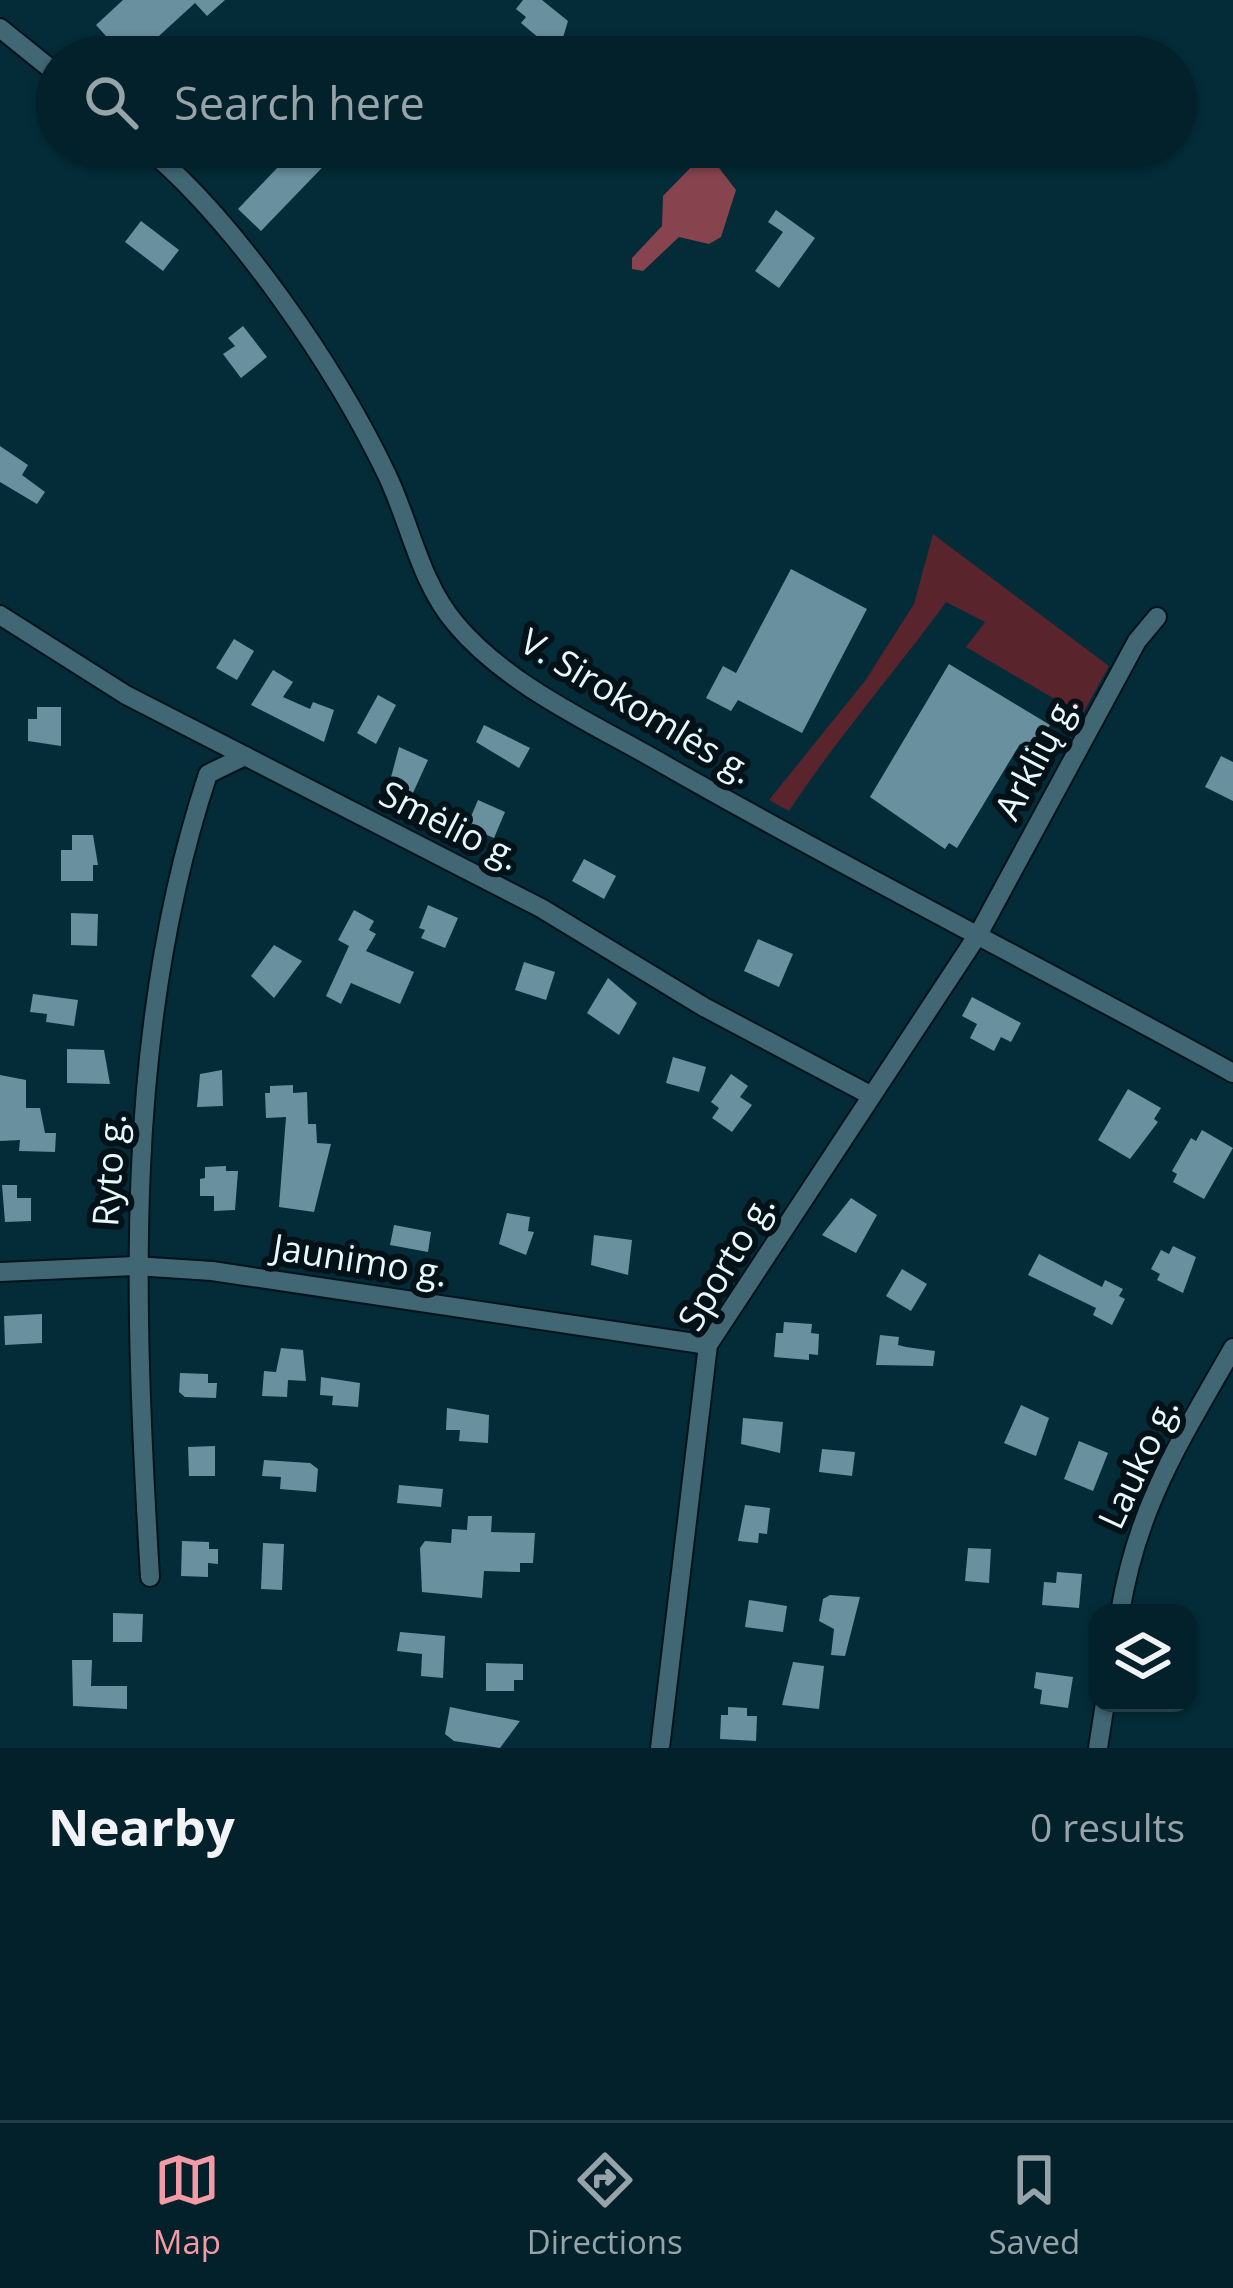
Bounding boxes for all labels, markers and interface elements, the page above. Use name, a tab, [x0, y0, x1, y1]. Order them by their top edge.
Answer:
search box	[36, 36, 1197, 168]
icon: search	[78, 69, 144, 135]
text: Search here	[174, 72, 425, 133]
street label: V. Sirokomlės g.	[511, 617, 763, 795]
street label: Arklių g.	[982, 686, 1089, 828]
street label: Smėlio g.	[372, 768, 529, 881]
street label: Ryto g.	[80, 1112, 137, 1228]
street label: Sporto g.	[666, 1184, 785, 1339]
street label: Jaunimo g.	[266, 1221, 451, 1297]
street label: Lauko g.	[1086, 1389, 1189, 1536]
map controls	[1089, 1604, 1197, 1712]
button: layers	[1089, 1604, 1197, 1712]
text: Nearby	[48, 1791, 235, 1861]
text: 0 results	[1030, 1800, 1185, 1853]
tab: Map	[153, 2147, 221, 2264]
tab: Directions	[527, 2147, 683, 2264]
tab: Saved	[988, 2147, 1080, 2264]

